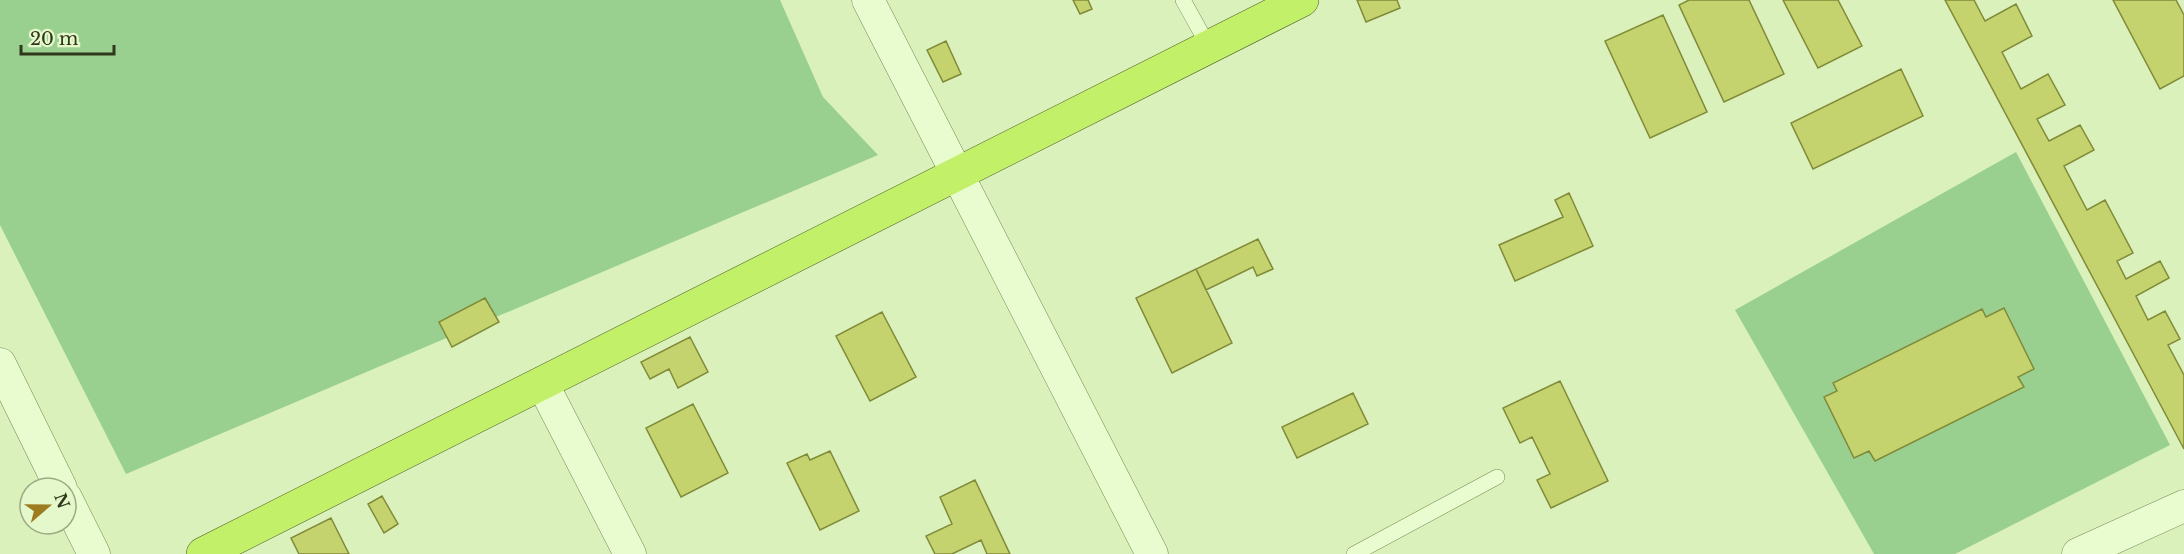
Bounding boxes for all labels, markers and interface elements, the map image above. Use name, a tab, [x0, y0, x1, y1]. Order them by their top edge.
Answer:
scale bar	[21, 18, 114, 56]
text: 20 m	[30, 28, 78, 50]
north arrow	[18, 476, 78, 536]
text: N	[50, 490, 74, 511]

